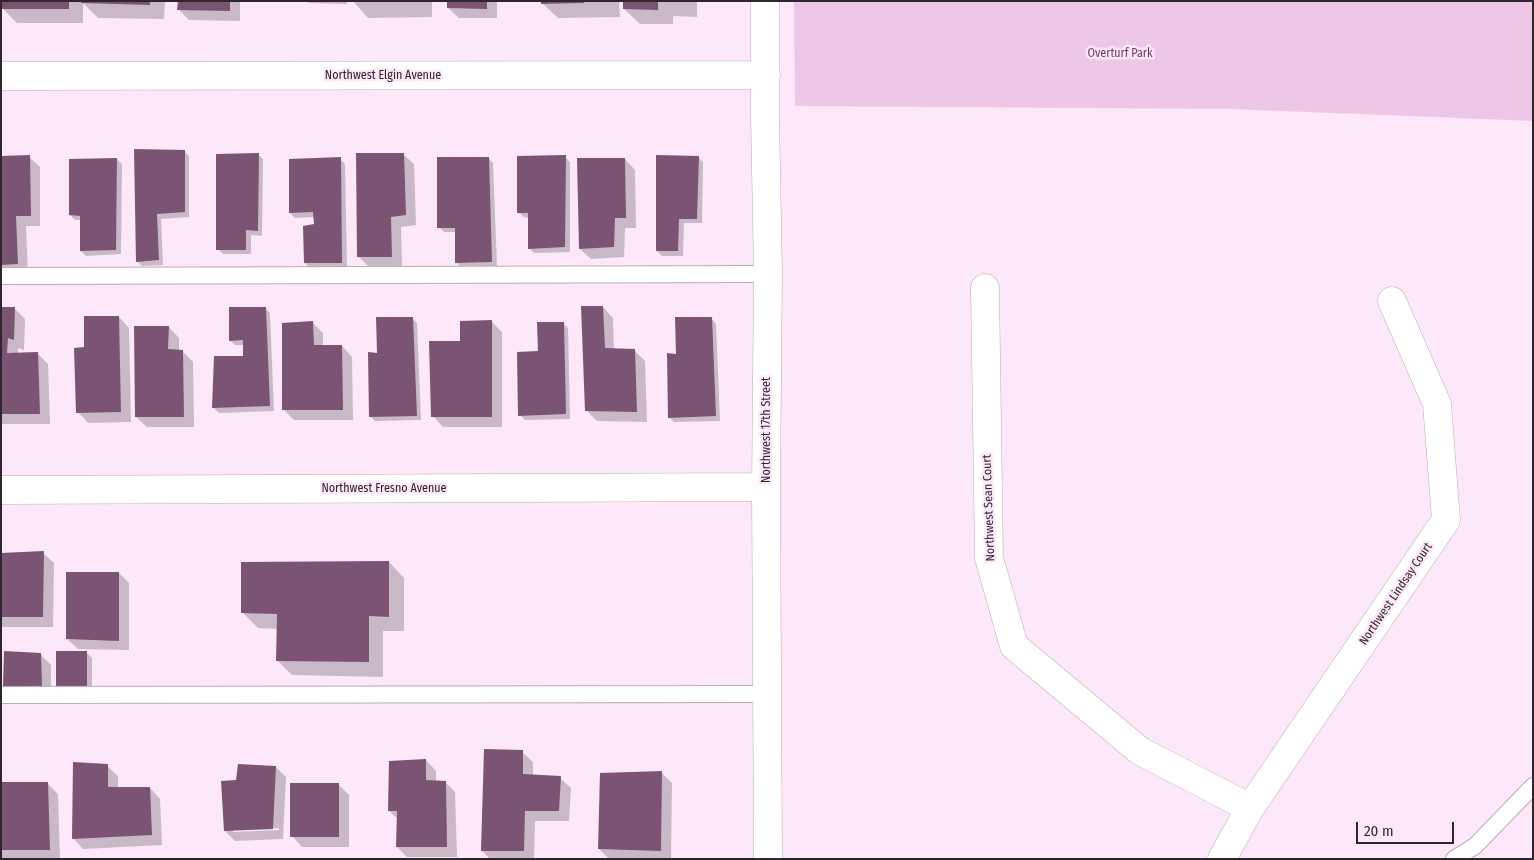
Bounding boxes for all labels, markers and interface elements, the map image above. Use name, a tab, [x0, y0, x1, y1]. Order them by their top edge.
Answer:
park label: Overturf Park	[1087, 47, 1153, 61]
street label: Northwest Elgin Avenue	[325, 69, 441, 83]
street label: Northwest 17th Street	[760, 377, 774, 483]
street label: Northwest Sean Court	[980, 454, 998, 562]
street label: Northwest Fresno Avenue	[322, 482, 446, 496]
street label: Northwest Lindsay Court	[1356, 540, 1436, 648]
scale bar	[1359, 812, 1456, 844]
text: 20 m	[1364, 822, 1394, 840]

